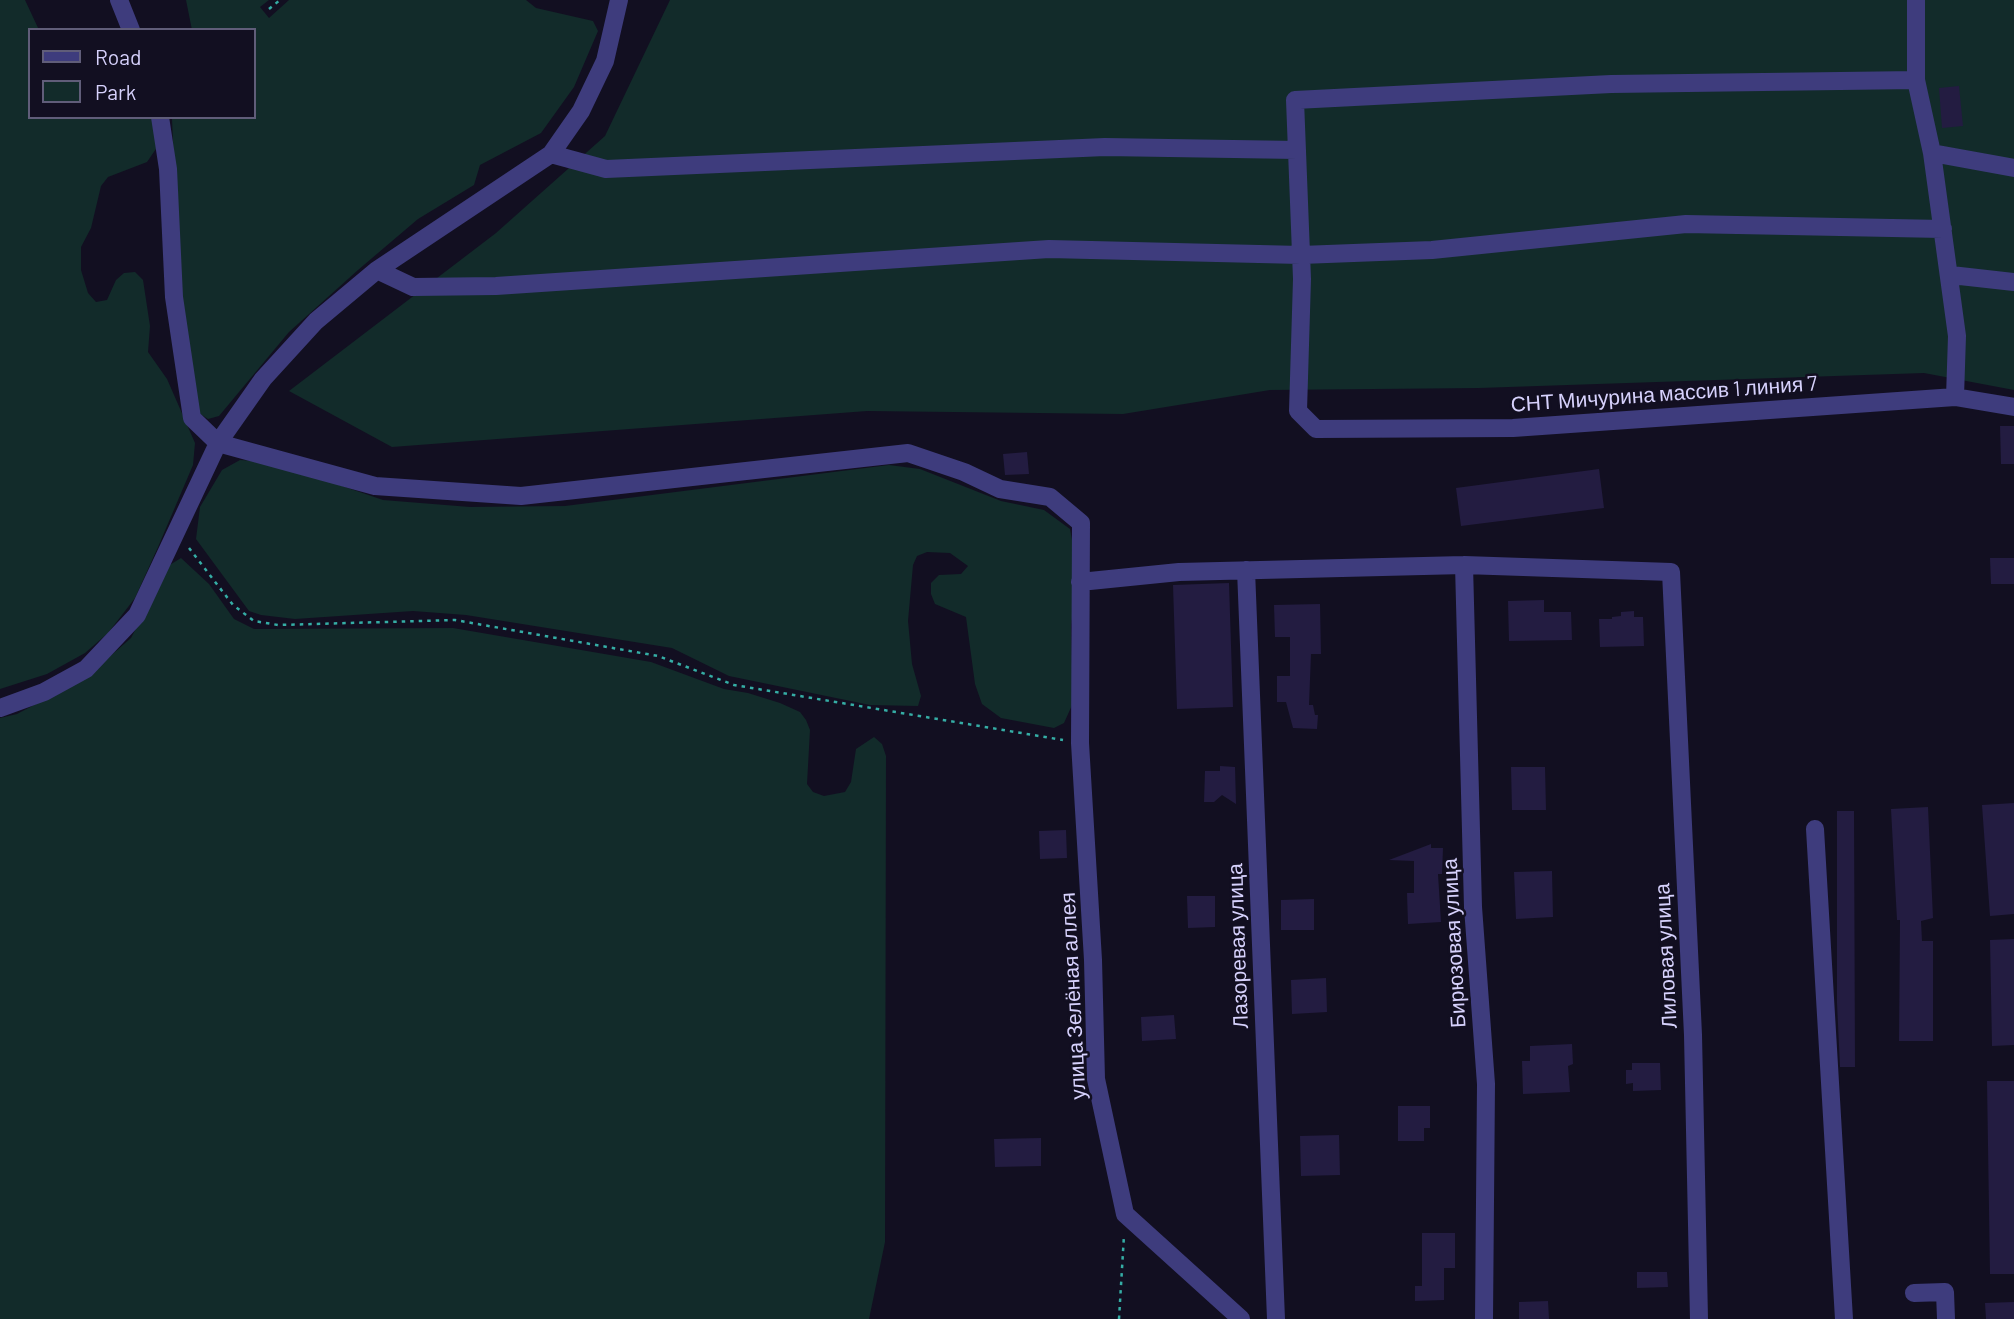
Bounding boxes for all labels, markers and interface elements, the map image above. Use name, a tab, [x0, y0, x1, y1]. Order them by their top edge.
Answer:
legend	[28, 28, 256, 119]
text: Road	[95, 44, 141, 69]
text: Park	[95, 79, 136, 104]
street label: СНТ Мичурина массив 1 линия 7	[1510, 371, 1818, 417]
street label: Бирюзовая улица	[1437, 858, 1471, 1028]
street label: Лазоревая улица	[1223, 863, 1253, 1029]
street label: Лиловая улица	[1650, 883, 1682, 1029]
street label: улица Зелёная аллея	[1055, 892, 1091, 1100]

